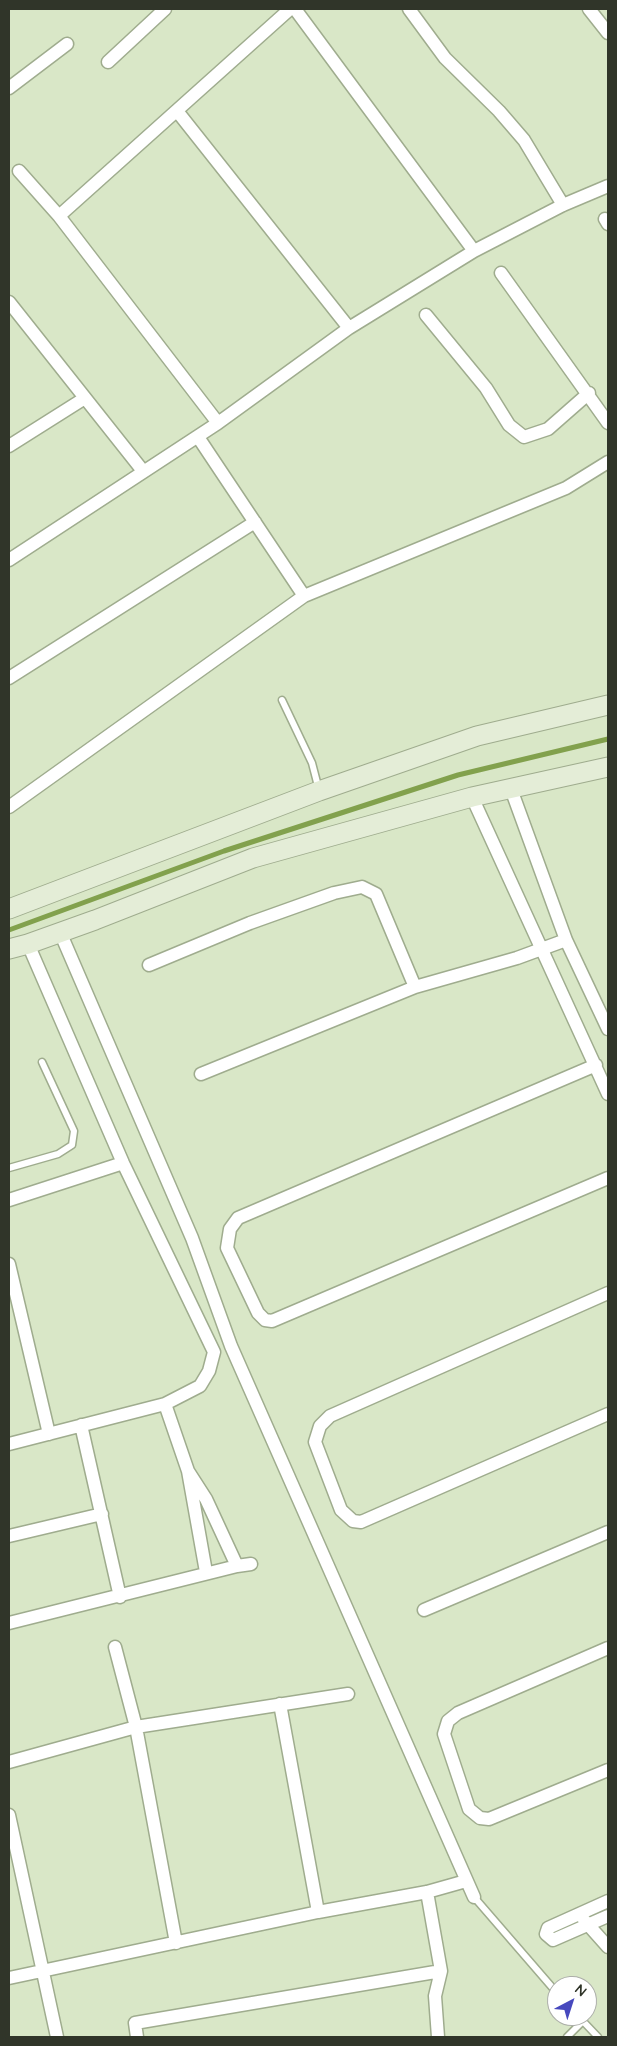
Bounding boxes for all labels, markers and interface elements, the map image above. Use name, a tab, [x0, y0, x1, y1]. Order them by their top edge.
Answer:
north arrow	[547, 1976, 597, 2026]
text: N	[571, 1980, 591, 2000]

